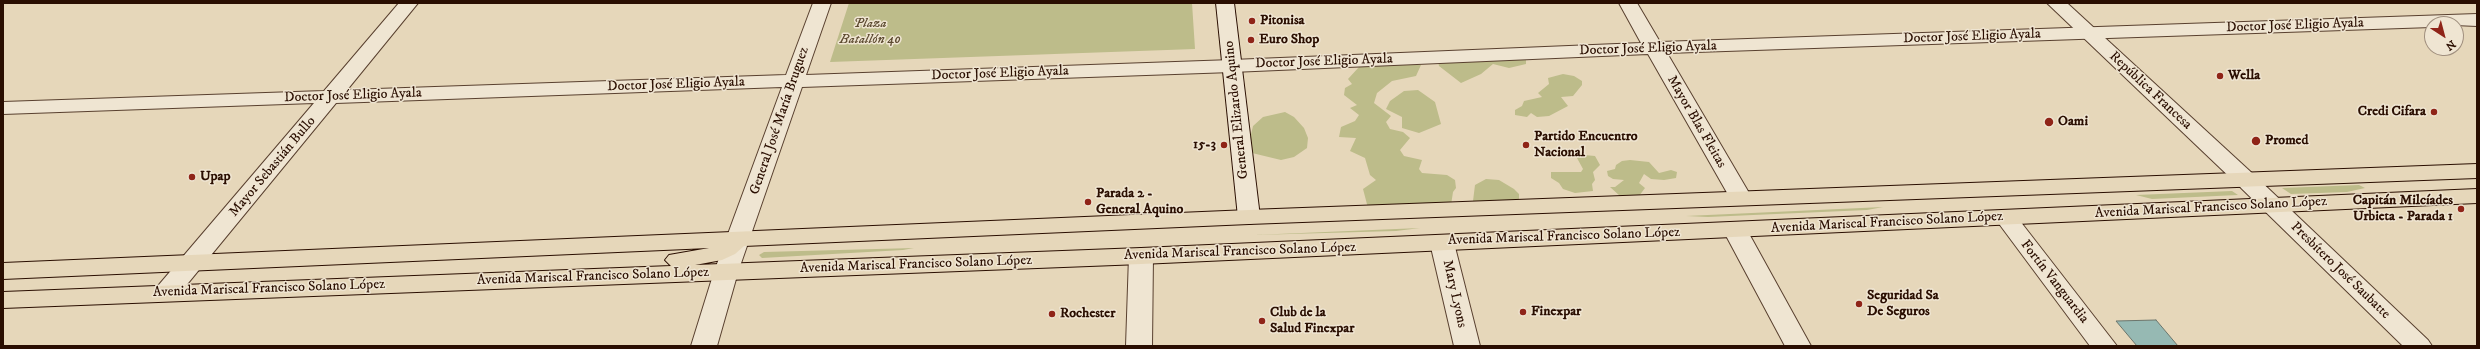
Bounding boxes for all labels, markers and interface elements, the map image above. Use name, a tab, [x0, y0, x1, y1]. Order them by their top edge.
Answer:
place label: Pitonisa	[1260, 13, 1305, 29]
street label: Doctor José Eligio Ayala	[2226, 15, 2364, 37]
park label: Plaza Batallón 40	[839, 16, 901, 48]
marker: Pitonisa	[1247, 16, 1257, 26]
north arrow	[2424, 16, 2464, 56]
street label: Doctor José Eligio Ayala	[1903, 26, 2041, 48]
place label: Euro Shop	[1259, 32, 1319, 48]
marker: Euro Shop	[1246, 35, 1256, 45]
text: N	[2443, 37, 2458, 53]
street label: Doctor José Eligio Ayala	[1579, 38, 1717, 60]
street label: General Elizardo Aquino	[1221, 40, 1253, 180]
street label: General José María Bruguez	[747, 45, 813, 197]
street label: República Francesa	[2105, 48, 2195, 134]
street label: Doctor José Eligio Ayala	[1255, 51, 1393, 73]
street label: Doctor José Eligio Ayala	[931, 63, 1069, 85]
place label: Wella	[2228, 68, 2260, 84]
marker: Wella	[2215, 71, 2225, 81]
street label: Mayor Blas Fleitas	[1663, 73, 1729, 171]
street label: Doctor José Eligio Ayala	[607, 74, 745, 96]
street label: Doctor José Eligio Ayala	[284, 85, 422, 107]
place label: Credi Cifara	[2358, 104, 2426, 120]
marker: Credi Cifara	[2429, 107, 2439, 117]
street label: Mayor Sebastián Bullo	[226, 113, 320, 221]
place label: Oami	[2058, 114, 2088, 130]
marker: Oami	[2043, 116, 2055, 128]
place label: Partido Encuentro Nacional	[1534, 129, 1638, 162]
place label: Promed	[2265, 133, 2308, 149]
marker: Promed	[2250, 135, 2262, 147]
place label: 15-3	[1193, 137, 1216, 153]
marker: 15-3	[1219, 140, 1229, 150]
marker: Partido Encuentro Nacional	[1521, 140, 1531, 150]
place label: Upap	[200, 169, 231, 185]
marker: Upap	[187, 172, 197, 182]
place label: Parada 2 - General Aquino	[1096, 186, 1183, 218]
place label: Capitán Milcíades Urbieta - Parada 1	[2353, 193, 2453, 226]
street label: Avenida Mariscal Francisco Solano López	[2095, 194, 2327, 222]
marker: Parada 2 - General Aquino	[1083, 197, 1093, 207]
marker: Capitán Milcíades Urbieta - Parada 1	[2456, 204, 2466, 214]
street label: Avenida Mariscal Francisco Solano López	[1771, 209, 2003, 237]
street label: Presbítero José Saubatte	[2287, 219, 2393, 323]
street label: Avenida Mariscal Francisco Solano López	[1448, 225, 1680, 249]
street label: Fortín Vanguardia	[2016, 237, 2092, 327]
street label: Avenida Mariscal Francisco Solano López	[1124, 240, 1356, 264]
street label: Avenida Mariscal Francisco Solano López	[800, 253, 1032, 277]
street label: Mary Lyons	[1438, 259, 1470, 329]
street label: Avenida Mariscal Francisco Solano López	[477, 265, 709, 289]
street label: Avenida Mariscal Francisco Solano López	[153, 277, 385, 301]
place label: Seguridad Sa De Seguros	[1867, 288, 1939, 320]
marker: Seguridad Sa De Seguros	[1854, 299, 1864, 309]
place label: Finexpar	[1531, 304, 1581, 320]
place label: Club de la Salud Finexpar	[1270, 305, 1355, 338]
place label: Rochester	[1060, 306, 1115, 322]
marker: Finexpar	[1518, 307, 1528, 317]
marker: Rochester	[1047, 309, 1057, 319]
marker: Club de la Salud Finexpar	[1257, 316, 1267, 326]

